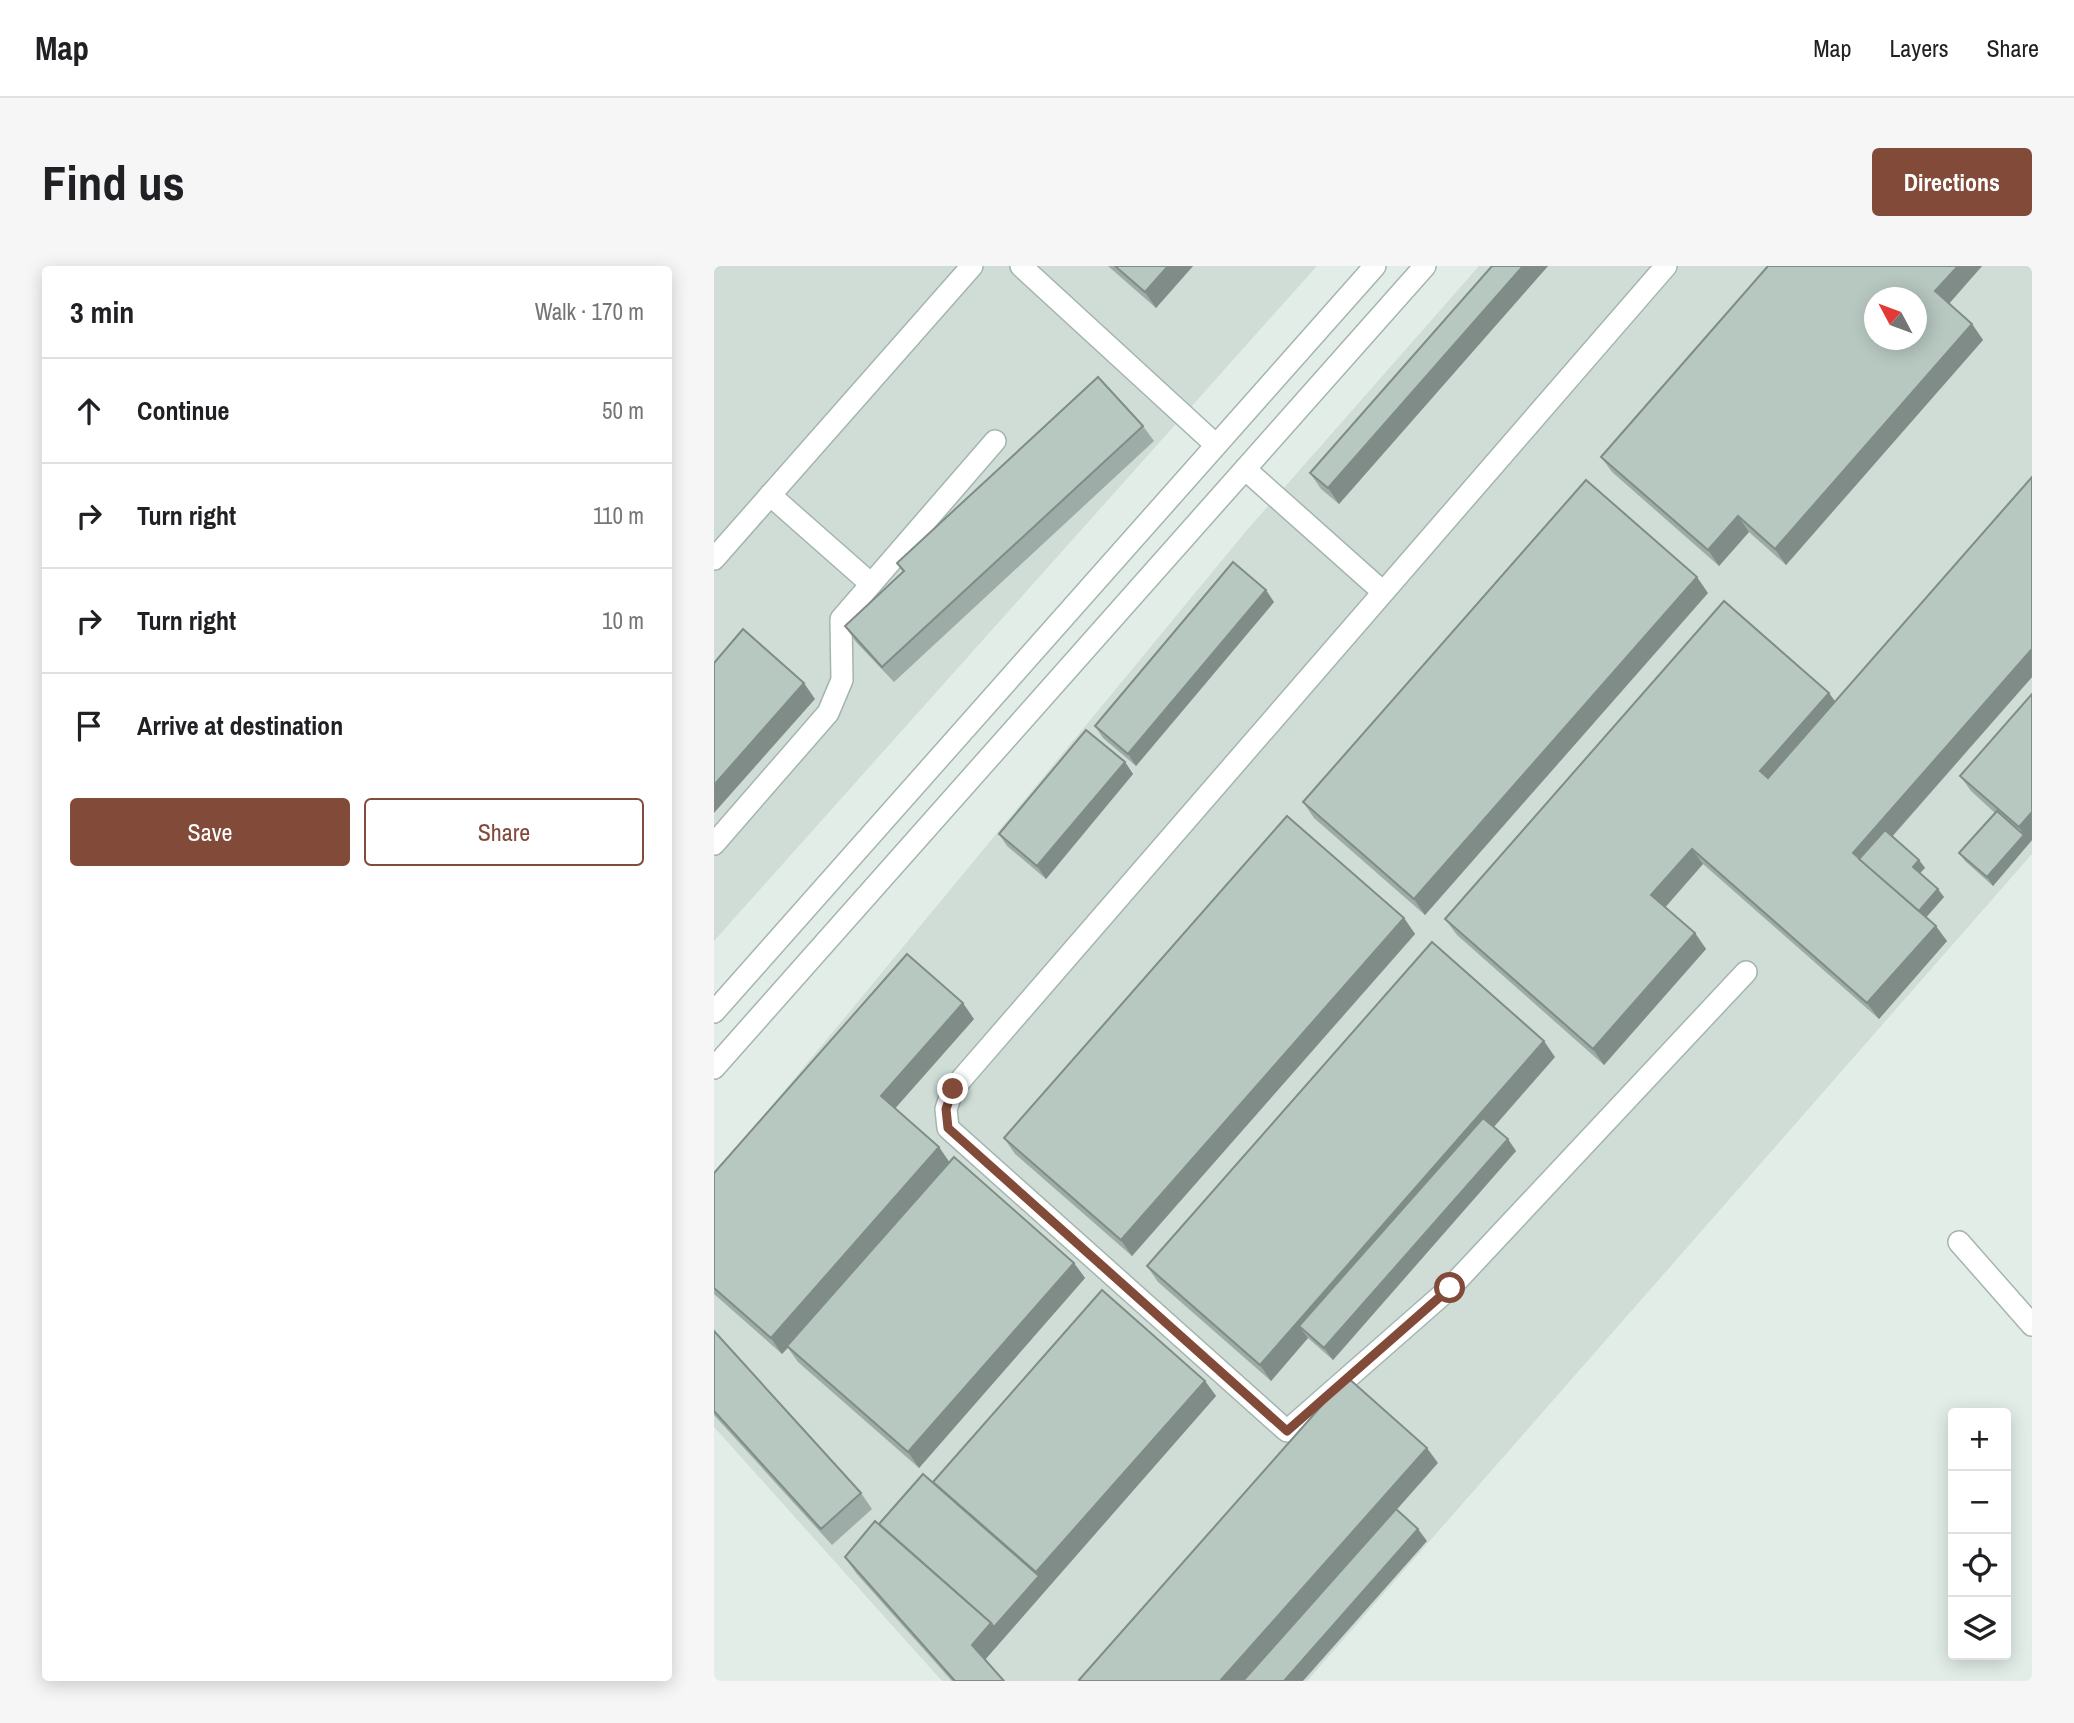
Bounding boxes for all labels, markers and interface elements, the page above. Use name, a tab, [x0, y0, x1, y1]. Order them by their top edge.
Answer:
text: Map	[35, 26, 89, 70]
text: Map	[1813, 32, 1851, 64]
text: Layers	[1889, 32, 1948, 64]
text: Share	[1986, 32, 2039, 64]
button: Directions	[1872, 148, 2032, 216]
text: Find us	[42, 149, 185, 215]
north arrow	[1864, 287, 1927, 350]
text: 3 min	[70, 292, 134, 332]
text: Walk · 170 m	[535, 296, 644, 327]
icon: ahead	[70, 392, 108, 430]
text: Continue	[137, 393, 229, 428]
text: 50 m	[602, 395, 644, 426]
icon: right	[70, 497, 108, 535]
text: Turn right	[137, 498, 236, 533]
text: 110 m	[593, 500, 644, 531]
icon: right	[70, 602, 108, 640]
text: Turn right	[137, 603, 236, 638]
text: 10 m	[602, 605, 644, 636]
icon: arrive	[70, 707, 108, 745]
text: Arrive at destination	[137, 708, 343, 743]
button: Save	[70, 798, 350, 866]
button: Share	[364, 798, 644, 866]
route end	[937, 1073, 968, 1104]
route start	[1434, 1272, 1465, 1303]
map controls	[1948, 1408, 2011, 1660]
button: +	[1948, 1408, 2011, 1471]
button: −	[1948, 1471, 2011, 1534]
button: locate	[1948, 1534, 2011, 1597]
button: layers	[1948, 1597, 2011, 1660]

